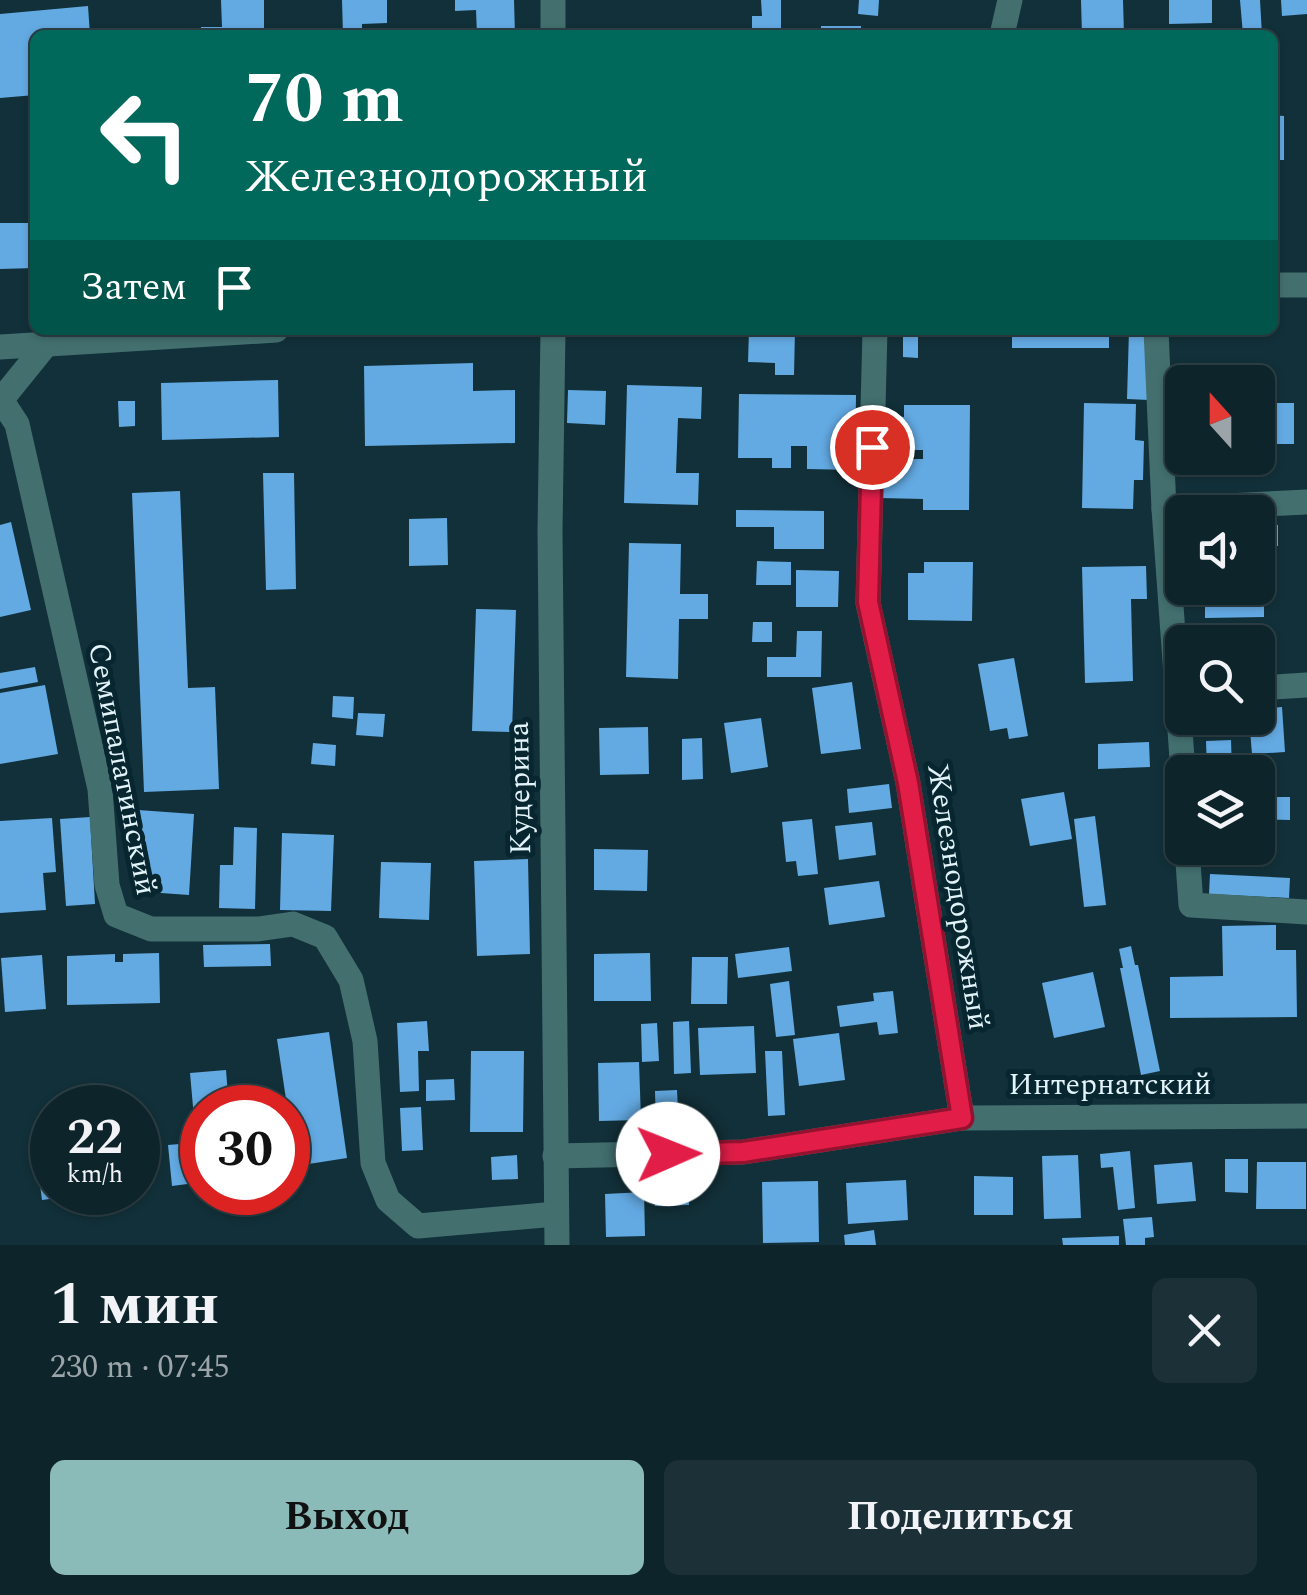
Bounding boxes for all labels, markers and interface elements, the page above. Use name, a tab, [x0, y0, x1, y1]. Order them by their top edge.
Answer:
text: 70 m	[245, 47, 404, 153]
icon: left	[80, 70, 210, 200]
text: Железнодорожный	[245, 143, 648, 212]
text: Затем	[80, 259, 187, 317]
icon: arrive	[207, 260, 262, 315]
north arrow	[1165, 365, 1275, 475]
map controls	[1165, 365, 1275, 865]
pin	[830, 405, 915, 490]
icon: arrive	[845, 420, 900, 475]
button: sound	[1165, 495, 1275, 605]
button: search	[1165, 625, 1275, 735]
street label: Семипалатинский	[75, 639, 169, 899]
street label: Кудерина	[496, 721, 544, 855]
button: layers	[1165, 755, 1275, 865]
street label: Железнодорожный	[914, 761, 1002, 1033]
street label: Интернатский	[1008, 1062, 1212, 1108]
speed limit sign: 30	[180, 1085, 310, 1215]
text: 22	[67, 1100, 123, 1176]
position arrow	[616, 1102, 720, 1206]
text: km/h	[67, 1156, 123, 1194]
text: 1 мин	[50, 1259, 219, 1351]
button: close	[1152, 1278, 1257, 1383]
text: 230 m · 07:45	[50, 1343, 230, 1392]
button: Выход	[50, 1460, 644, 1575]
button: Поделиться	[664, 1460, 1257, 1575]

